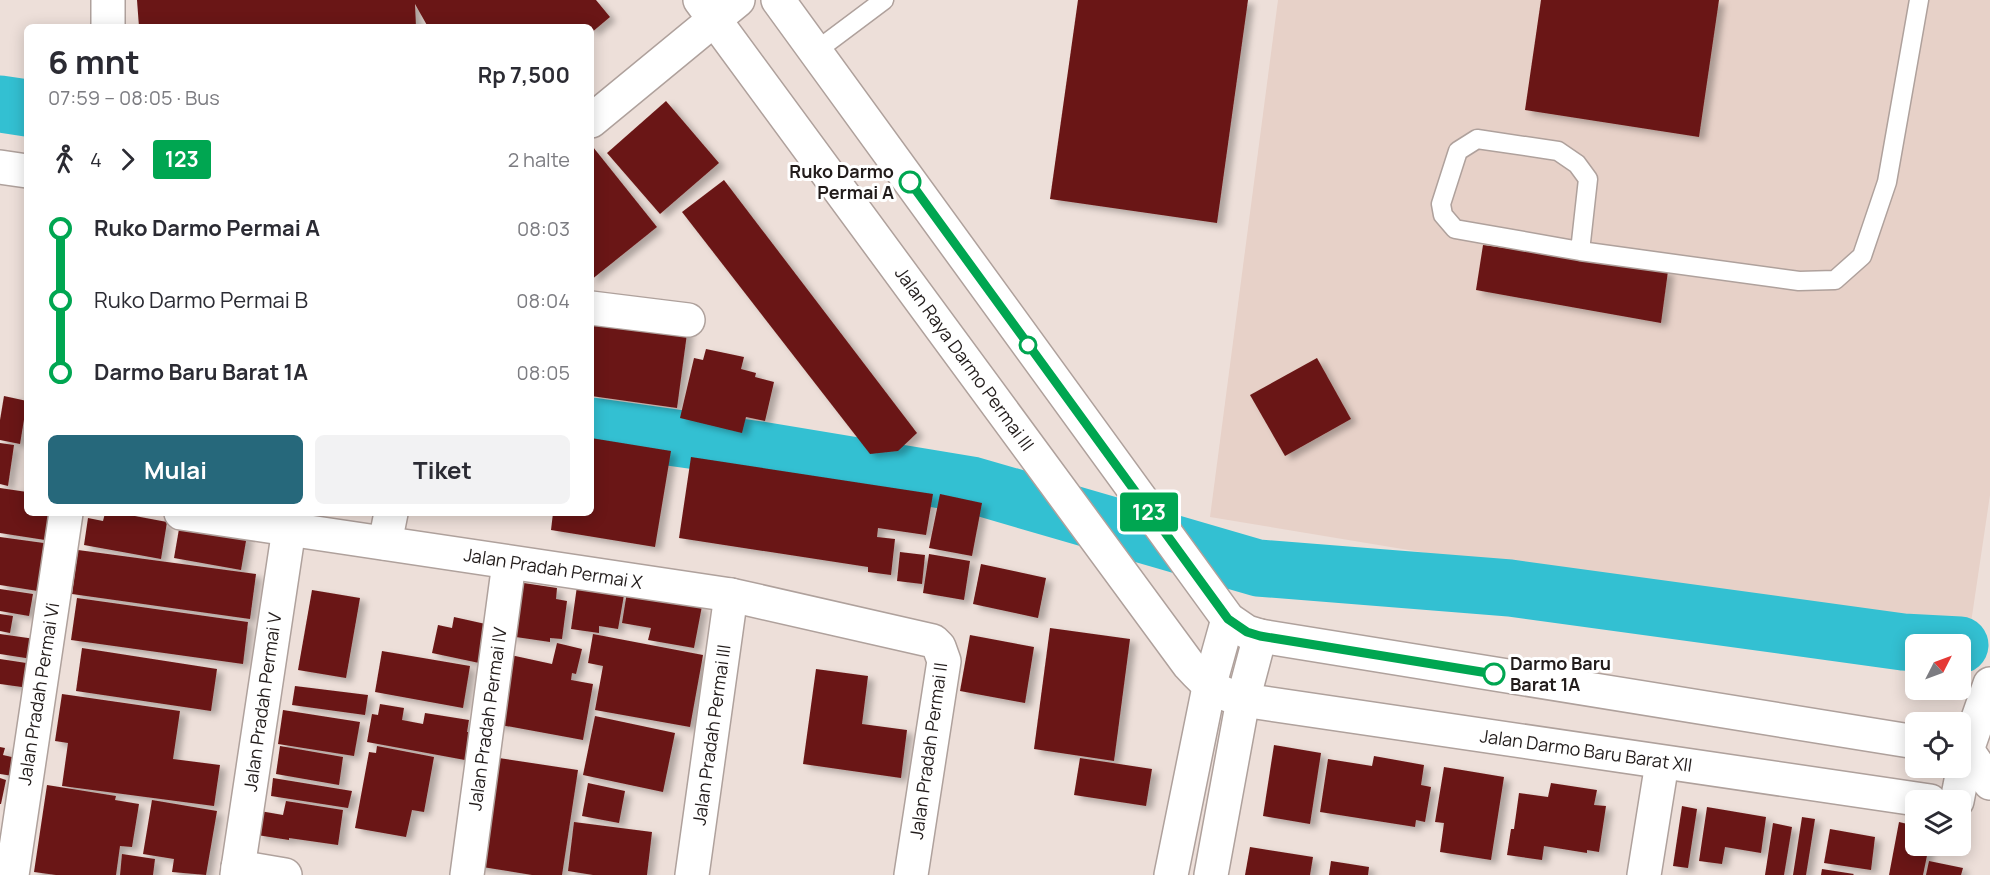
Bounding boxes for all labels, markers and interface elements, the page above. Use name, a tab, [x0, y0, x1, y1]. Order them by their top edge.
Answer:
text: 6 mnt	[48, 39, 140, 84]
text: Rp 7,500	[478, 60, 570, 90]
text: 07:59 – 08:05 · Bus	[48, 84, 220, 111]
icon: walk	[48, 143, 81, 176]
icon: forward	[111, 143, 144, 176]
text: 123	[165, 145, 199, 173]
text: 4	[90, 146, 102, 173]
text: 2 halte	[508, 146, 570, 173]
place label: Ruko Darmo Permai A	[789, 159, 894, 204]
marker: Ruko Darmo Permai A	[899, 171, 921, 193]
text: Ruko Darmo Permai A	[94, 213, 320, 243]
text: 08:03	[517, 215, 570, 242]
street label: Jalan Raya Darmo Permai III	[890, 262, 1040, 455]
text: Ruko Darmo Permai B	[94, 285, 308, 315]
text: 08:04	[516, 287, 570, 314]
unlabelled marker	[1019, 336, 1037, 354]
text: Darmo Baru Barat 1A	[94, 357, 308, 387]
text: 08:05	[516, 359, 570, 386]
button: Mulai	[48, 435, 303, 504]
button: Tiket	[315, 435, 570, 504]
line badge: 123	[1114, 492, 1184, 532]
text: 123	[1132, 498, 1166, 526]
street label: Jalan Pradah Permai X	[462, 542, 644, 594]
street label: Jalan Pradah Permai Vi	[12, 601, 64, 787]
street label: Jalan Pradah Permai V	[238, 611, 286, 793]
street label: Jalan Pradah Permai IV	[462, 626, 512, 812]
north arrow	[1905, 634, 1971, 700]
map controls	[1905, 634, 1971, 856]
street label: Jalan Pradah Permai III	[686, 643, 736, 827]
place label: Darmo Baru Barat 1A	[1510, 651, 1611, 696]
street label: Jalan Pradah Permai II	[904, 661, 952, 841]
marker: Darmo Baru Barat 1A	[1483, 663, 1505, 685]
button: locate	[1905, 712, 1971, 778]
street label: Jalan Darmo Baru Barat XII	[1479, 723, 1694, 777]
button: layers	[1905, 790, 1971, 856]

